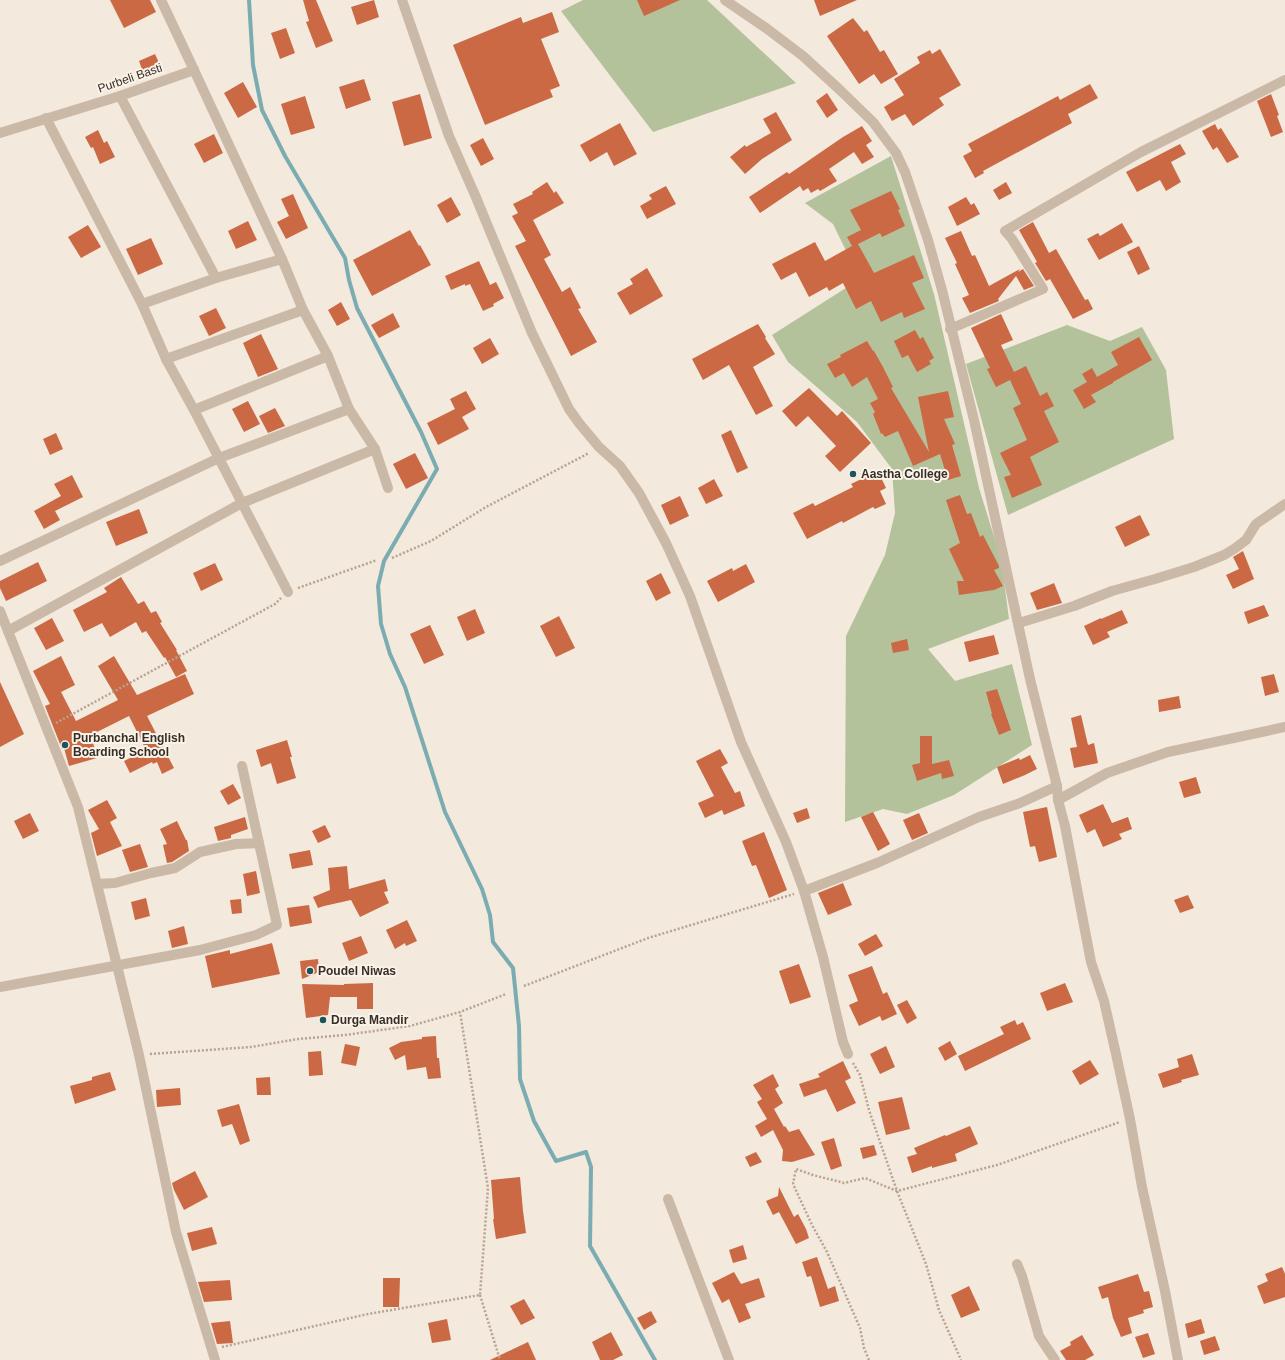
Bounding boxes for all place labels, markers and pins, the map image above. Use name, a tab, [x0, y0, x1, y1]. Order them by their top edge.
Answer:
place label: Aastha College	[861, 467, 948, 481]
marker: Aastha College	[848, 469, 858, 479]
place label: Purbanchal English Boarding School	[73, 731, 185, 759]
marker: Purbanchal English Boarding School	[60, 740, 70, 750]
place label: Poudel Niwas	[318, 964, 396, 978]
marker: Poudel Niwas	[305, 966, 315, 976]
place label: Durga Mandir	[331, 1013, 409, 1027]
marker: Durga Mandir	[318, 1015, 328, 1025]

